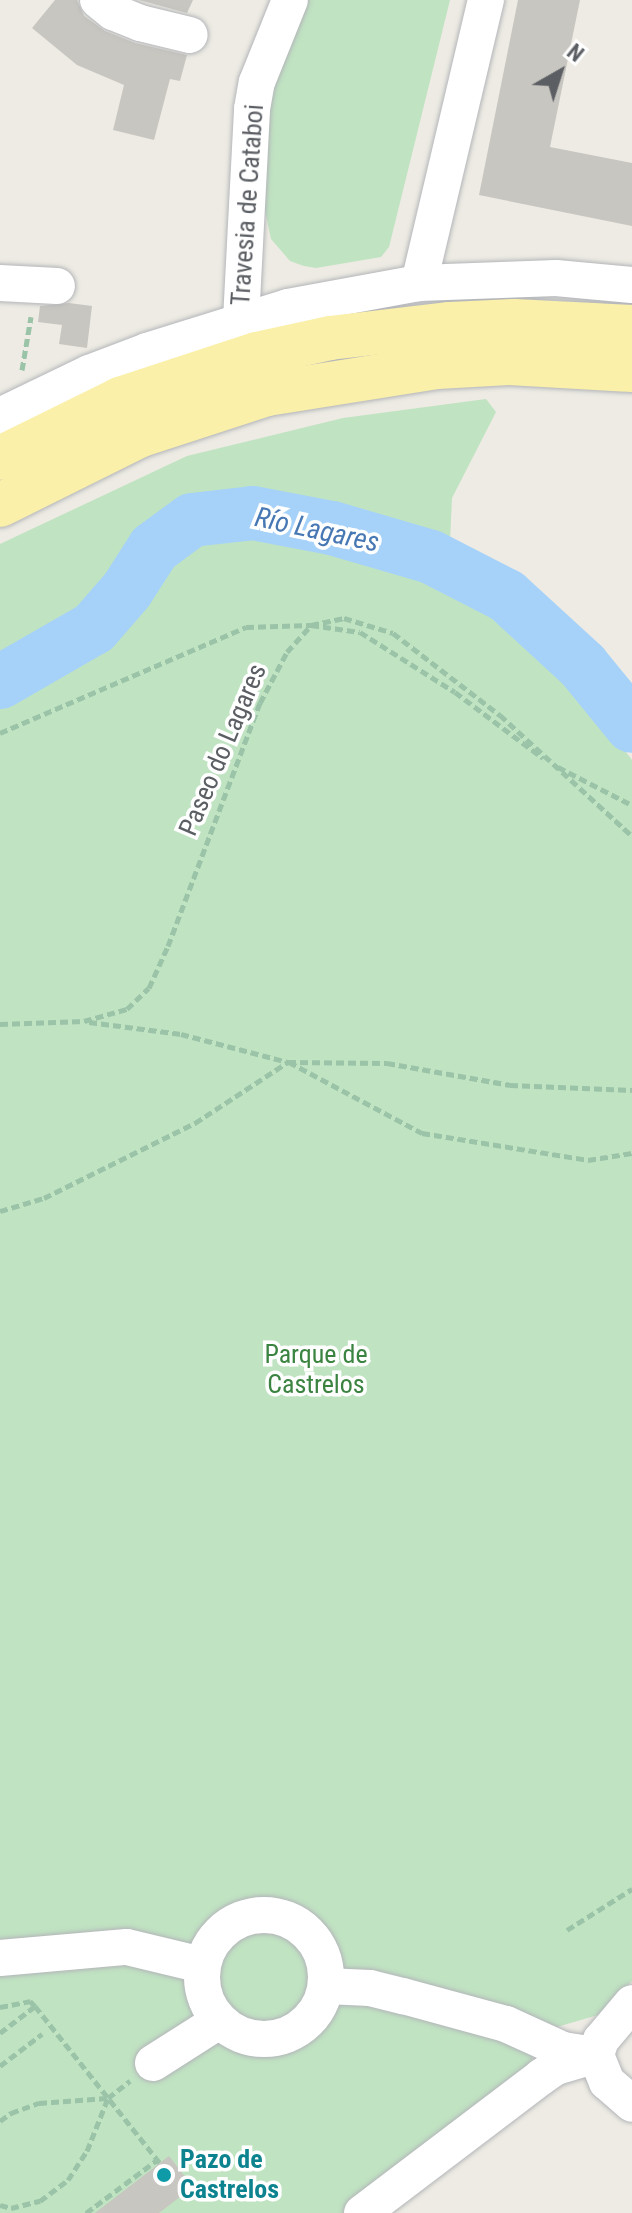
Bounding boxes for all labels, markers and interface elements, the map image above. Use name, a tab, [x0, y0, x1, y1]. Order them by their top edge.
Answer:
north arrow	[520, 32, 600, 112]
text: N	[562, 39, 589, 67]
street label: Travesia de Cataboi	[225, 103, 271, 307]
water label: Río Lagares	[252, 500, 382, 560]
street label: Paseo do Lagares	[173, 659, 273, 841]
park label: Parque de Castrelos	[264, 1339, 368, 1400]
place label: Pazo de Castrelos	[180, 2144, 279, 2206]
marker: Pazo de Castrelos	[155, 2166, 173, 2184]

